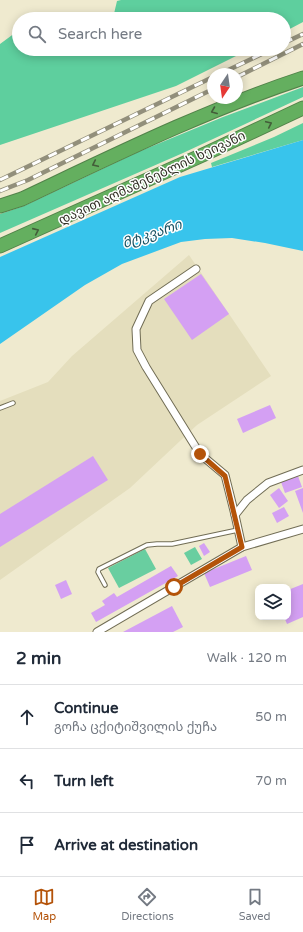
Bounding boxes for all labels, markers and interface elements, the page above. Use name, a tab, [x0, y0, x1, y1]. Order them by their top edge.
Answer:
search box	[12, 12, 291, 56]
icon: search	[26, 23, 48, 45]
text: Search here	[58, 25, 142, 43]
north arrow	[207, 68, 243, 104]
one-way arrow	[211, 106, 219, 114]
one-way arrow	[264, 121, 272, 129]
street label: დავით აღმაშენებლის ხეივანი	[56, 128, 248, 228]
one-way arrow	[92, 159, 100, 167]
water label: მტკვარი	[120, 216, 185, 252]
one-way arrow	[32, 227, 39, 235]
route end	[191, 445, 209, 463]
route start	[165, 578, 183, 596]
map controls	[255, 584, 291, 620]
button: layers	[255, 584, 291, 620]
text: 2 min	[16, 648, 61, 669]
text: Walk · 120 m	[207, 650, 287, 666]
text: Continue	[54, 699, 118, 717]
icon: ahead	[16, 706, 38, 728]
text: 50 m	[255, 709, 287, 725]
text: გოჩა ცქიტიშვილის ქუჩა	[54, 719, 217, 735]
icon: left	[16, 770, 38, 792]
text: Turn left	[54, 772, 114, 790]
text: 70 m	[255, 773, 287, 789]
icon: arrive	[16, 834, 38, 856]
text: Arrive at destination	[54, 836, 198, 854]
tab: Map	[32, 886, 56, 923]
tab: Directions	[121, 886, 174, 923]
tab: Saved	[239, 886, 271, 923]

